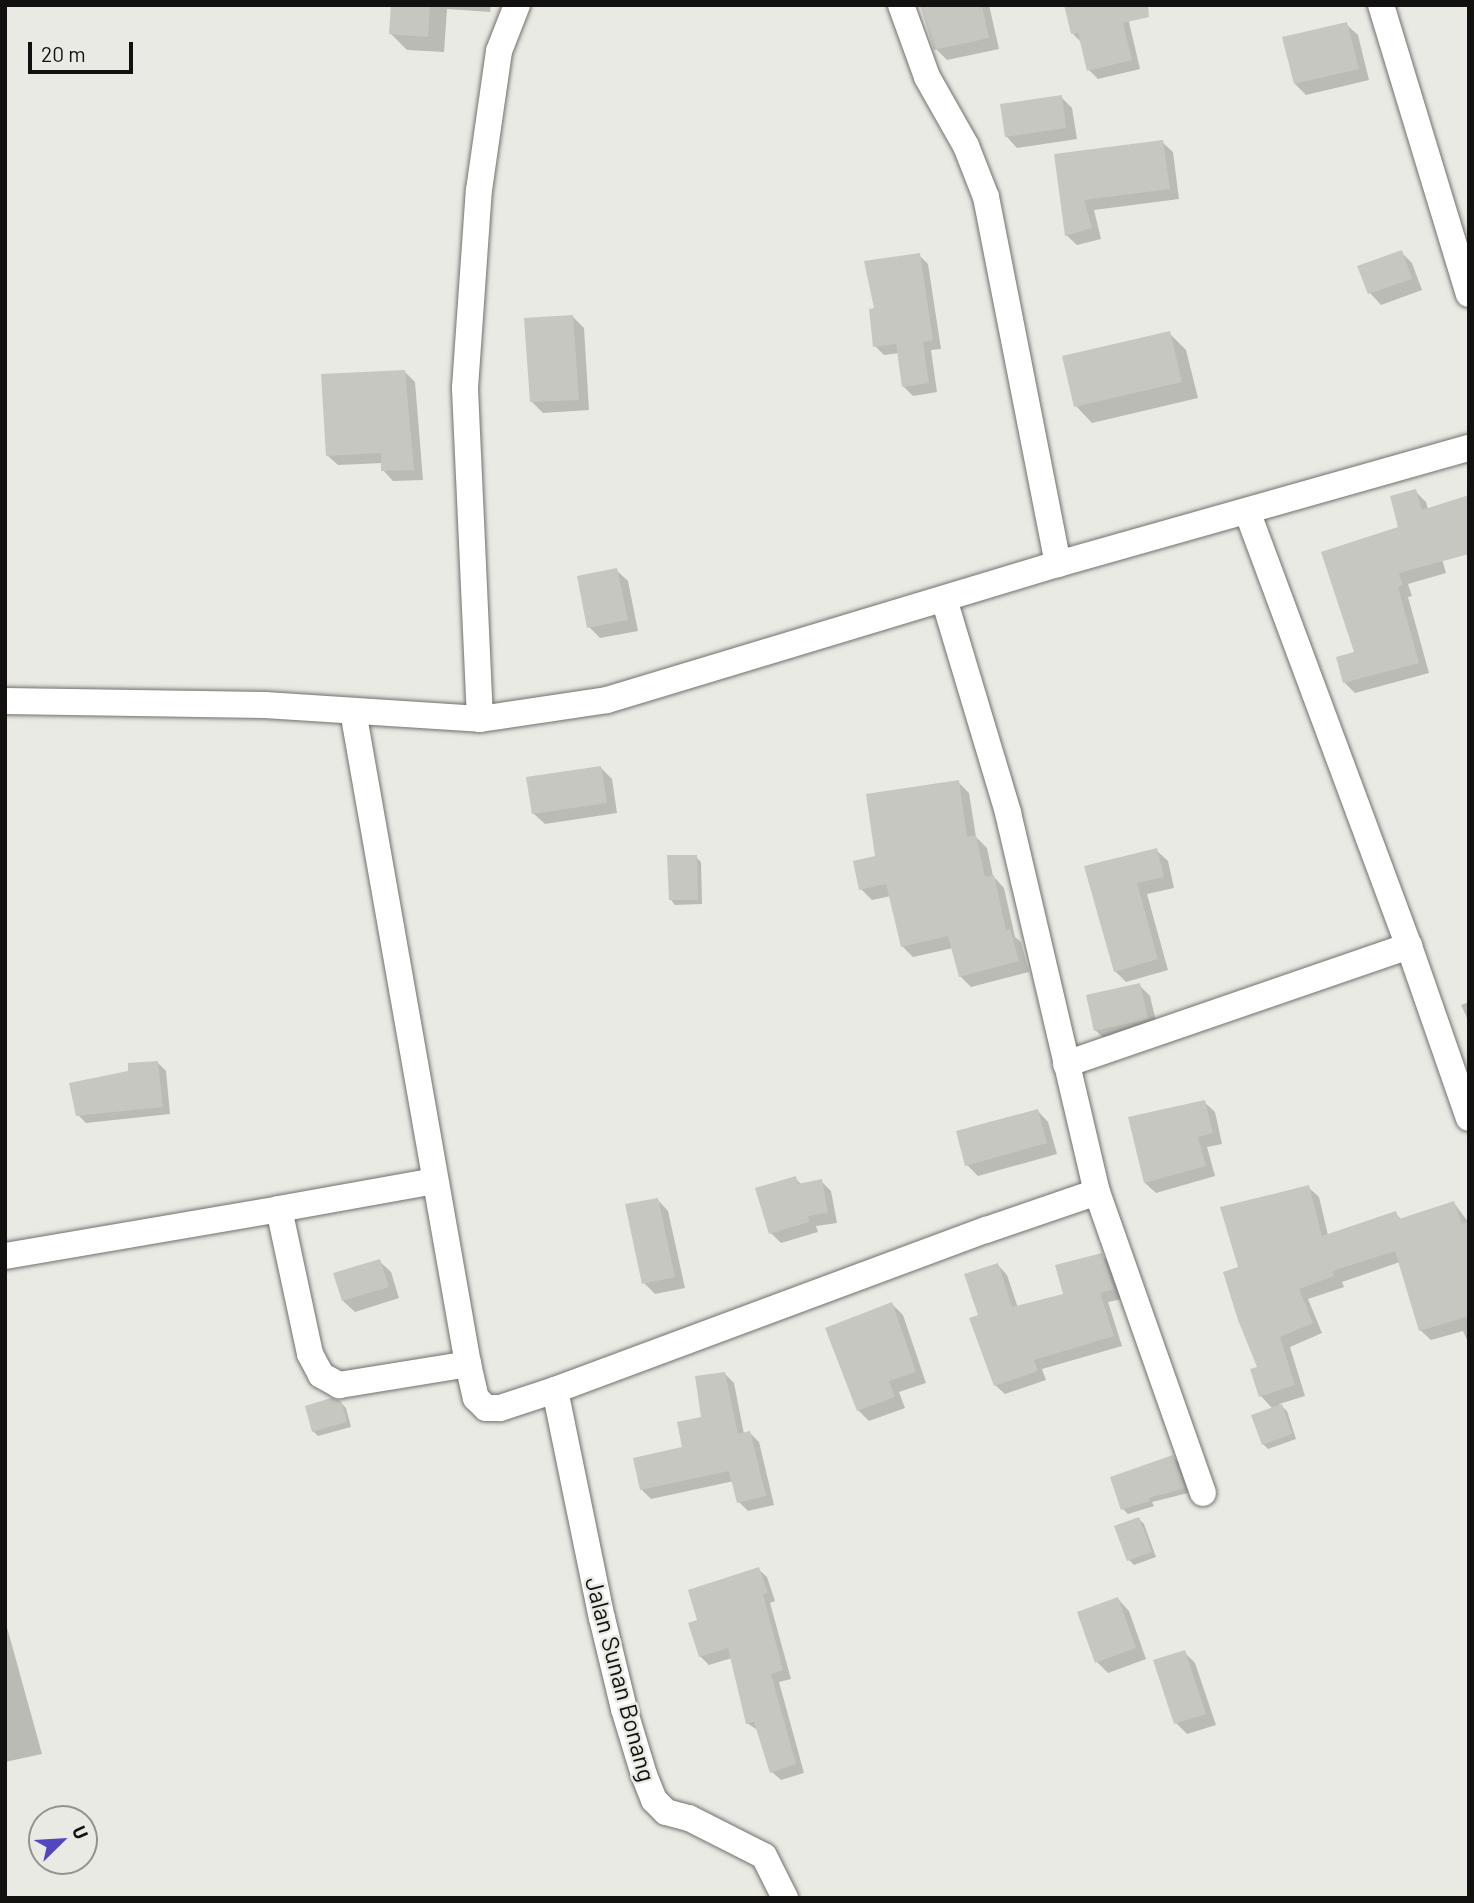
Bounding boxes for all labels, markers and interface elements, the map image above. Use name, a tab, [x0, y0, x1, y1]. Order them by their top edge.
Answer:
scale bar	[32, 28, 136, 72]
text: 20 m	[41, 41, 86, 66]
street label: Jalan Sunan Bonang	[580, 1574, 662, 1784]
north arrow	[28, 1805, 98, 1875]
text: U	[68, 1822, 94, 1842]

